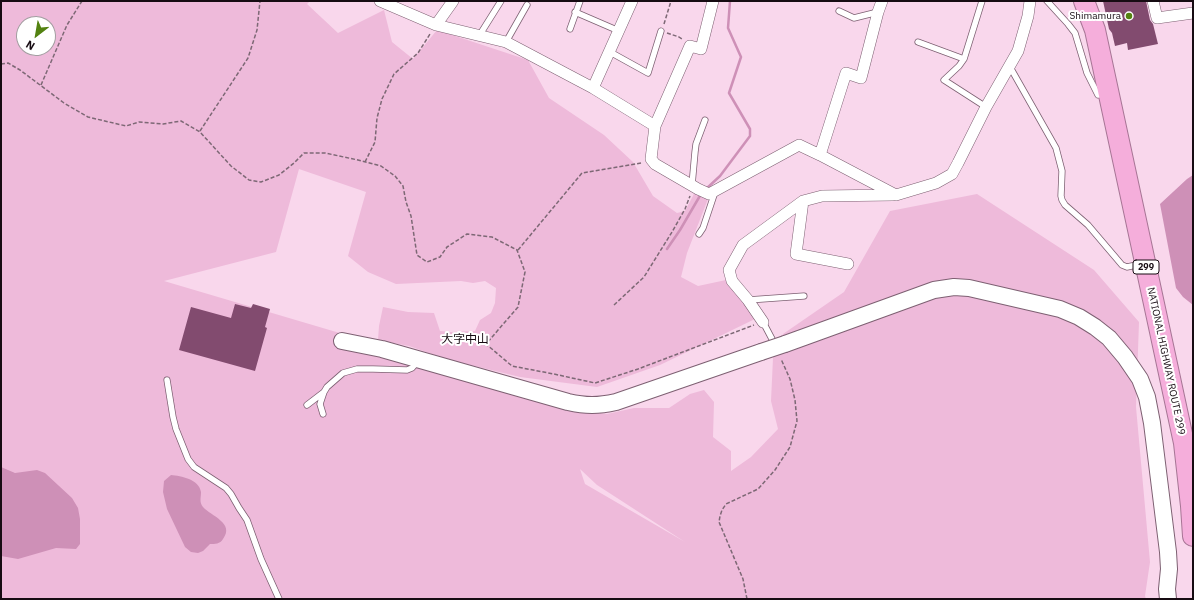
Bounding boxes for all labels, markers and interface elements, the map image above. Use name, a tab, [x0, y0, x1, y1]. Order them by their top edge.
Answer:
place label: Shimamura	[1070, 10, 1121, 22]
marker: Shimamura	[1124, 11, 1134, 21]
north arrow	[16, 16, 56, 56]
text: N	[23, 37, 37, 53]
road number: 299	[1133, 260, 1159, 274]
street label: NATIONAL HIGHWAY ROUTE 299	[1144, 286, 1188, 436]
district label: 大字中山	[441, 333, 489, 347]

